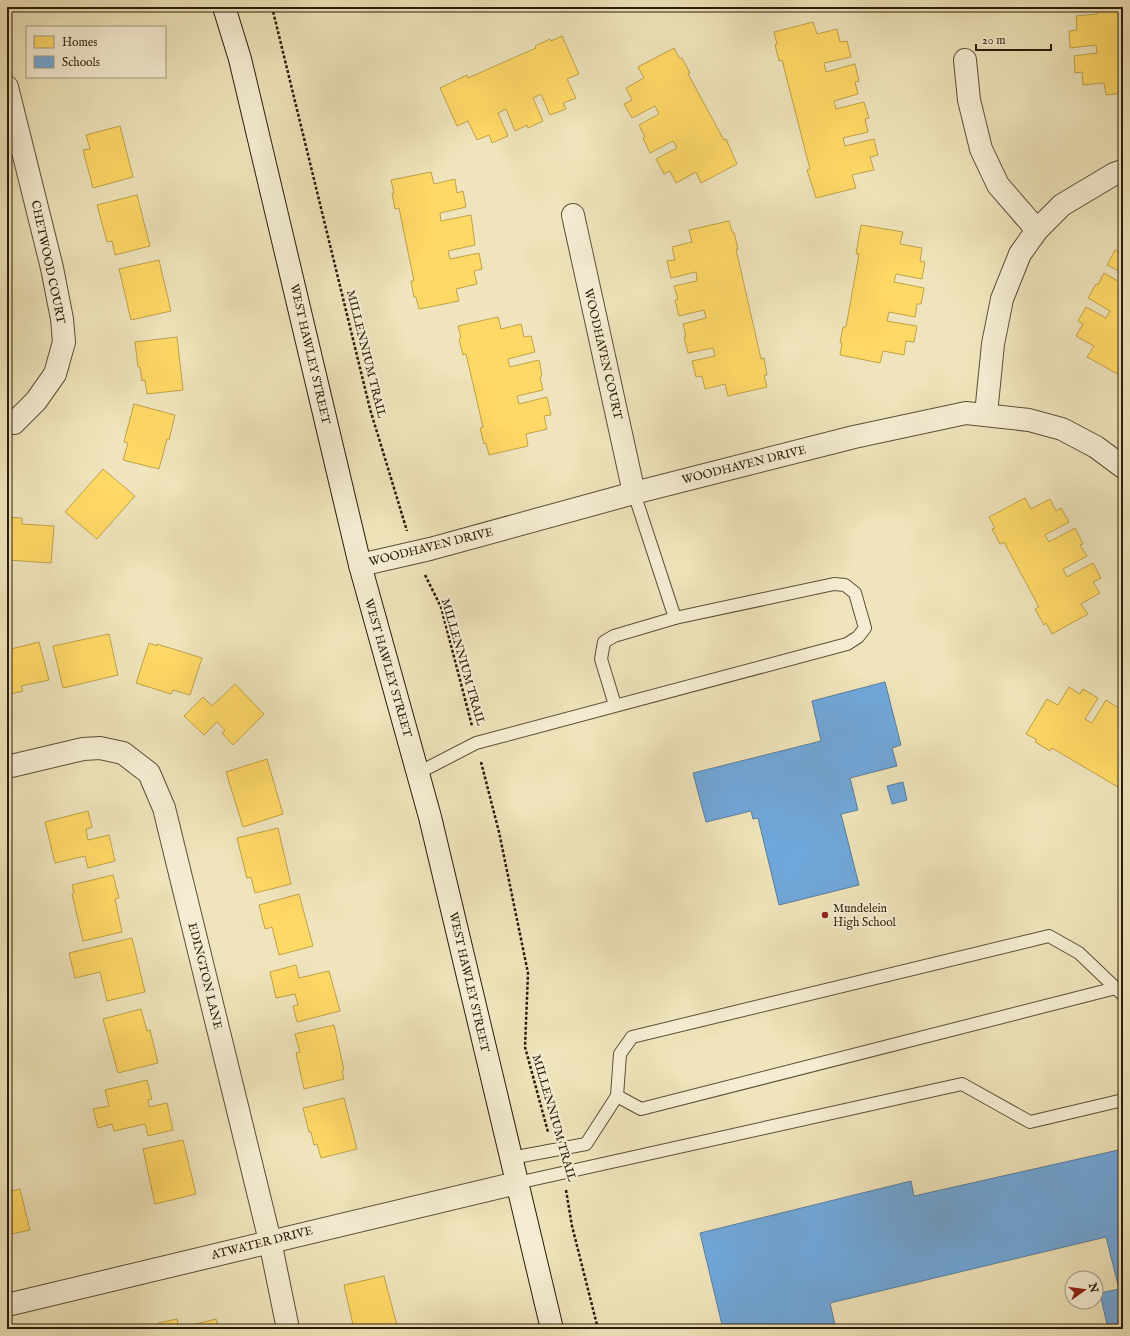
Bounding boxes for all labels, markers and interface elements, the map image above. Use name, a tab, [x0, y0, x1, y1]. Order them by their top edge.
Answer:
legend	[26, 26, 166, 78]
scale bar	[976, 26, 1051, 52]
text: 20 m	[982, 33, 1005, 48]
text: Homes	[62, 35, 98, 50]
text: Schools	[62, 55, 100, 70]
street label: CHETWOOD COURT	[28, 199, 68, 325]
street label: WEST HAWLEY STREET	[287, 282, 333, 426]
street label: WOODHAVEN COURT	[581, 287, 625, 421]
street label: MILLENNIUM TRAIL	[343, 288, 389, 420]
street label: WOODHAVEN DRIVE	[680, 442, 808, 488]
street label: WOODHAVEN DRIVE	[367, 524, 495, 570]
street label: WEST HAWLEY STREET	[361, 597, 415, 739]
street label: MILLENNIUM TRAIL	[438, 597, 488, 728]
place label: Mundelein High School	[833, 901, 897, 930]
street label: WEST HAWLEY STREET	[446, 910, 492, 1054]
marker: Mundelein High School	[820, 910, 830, 920]
street label: EDINGTON LANE	[184, 921, 226, 1031]
street label: MILLENNIUM TRAIL	[529, 1053, 579, 1184]
street label: ATWATER DRIVE	[209, 1223, 314, 1263]
north arrow	[1064, 1270, 1104, 1310]
text: N	[1085, 1281, 1101, 1295]

